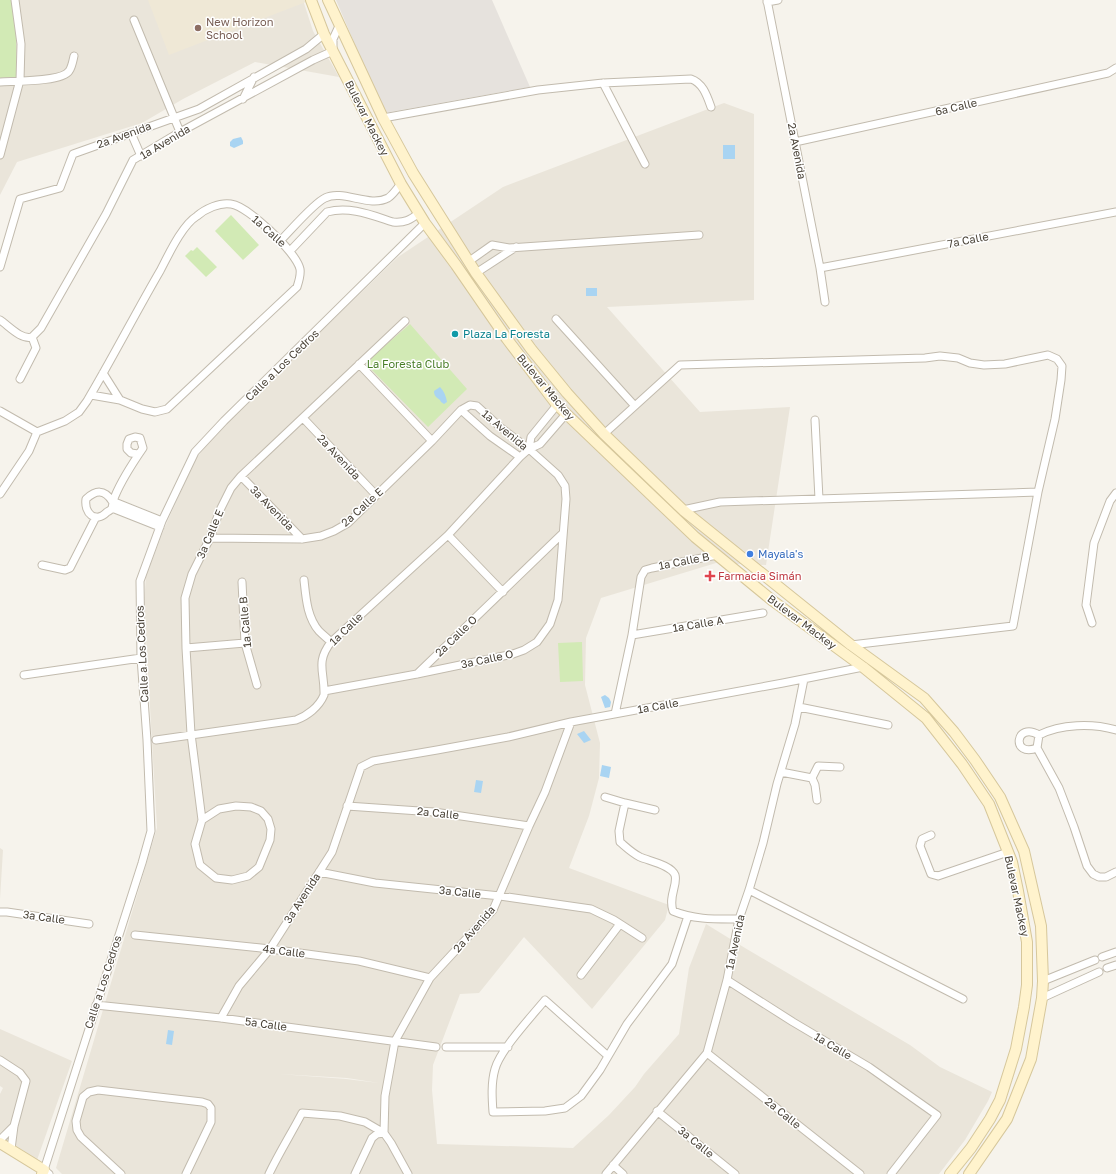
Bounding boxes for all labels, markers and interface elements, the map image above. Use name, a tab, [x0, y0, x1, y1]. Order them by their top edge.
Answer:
place label: New Horizon School	[206, 15, 273, 41]
marker: New Horizon School	[193, 23, 203, 33]
street label: Bulevar Mackey	[343, 78, 392, 158]
street label: 6a Calle	[934, 95, 978, 118]
street label: 2a Avenida	[95, 119, 153, 150]
street label: 1a Avenida	[137, 122, 192, 162]
street label: 2a Avenida	[786, 122, 809, 180]
street label: 1a Calle	[250, 212, 289, 249]
street label: 7a Calle	[946, 229, 990, 250]
street label: Calle a Los Cedros	[242, 326, 321, 403]
place label: Plaza La Foresta	[463, 327, 550, 340]
marker: Plaza La Foresta	[450, 329, 460, 339]
street label: Bulevar Mackey	[515, 351, 578, 423]
park label: La Foresta Club	[367, 357, 450, 370]
street label: 1a Avenida	[480, 407, 531, 453]
street label: 2a Avenida	[315, 431, 364, 482]
street label: 3a Avenida	[248, 483, 297, 533]
street label: 2a Calle E	[338, 484, 385, 529]
street label: 3a Calle E	[193, 507, 226, 560]
place label: Mayala's	[758, 547, 804, 560]
street label: 1a Calle B	[657, 549, 710, 572]
marker: Mayala's	[745, 549, 755, 559]
place label: Farmacia Simán	[718, 569, 801, 582]
marker: Farmacia Simán	[705, 571, 715, 581]
street label: Bulevar Mackey	[765, 592, 839, 652]
street label: 1a Calle B	[236, 596, 253, 648]
street label: Calle a Los Cedros	[132, 605, 151, 703]
street label: 1a Calle	[326, 610, 365, 648]
street label: 2a Calle O	[432, 612, 479, 659]
street label: 1a Calle A	[672, 613, 725, 634]
street label: 3a Calle O	[459, 647, 514, 670]
street label: 1a Calle	[636, 696, 679, 715]
street label: 2a Calle	[416, 804, 460, 821]
street label: Bulevar Mackey	[1003, 854, 1032, 938]
street label: 3a Avenida	[281, 870, 323, 925]
street label: 3a Calle	[438, 883, 482, 900]
street label: 2a Avenida	[450, 903, 497, 954]
street label: 3a Calle	[22, 907, 66, 926]
street label: 1a Avenida	[722, 913, 747, 971]
street label: Calle a Los Cedros	[81, 933, 124, 1030]
street label: 4a Calle	[262, 941, 306, 960]
street label: 5a Calle	[244, 1014, 288, 1033]
street label: 1a Calle	[812, 1029, 854, 1062]
street label: 2a Calle	[763, 1094, 804, 1131]
street label: 3a Calle	[676, 1123, 717, 1160]

